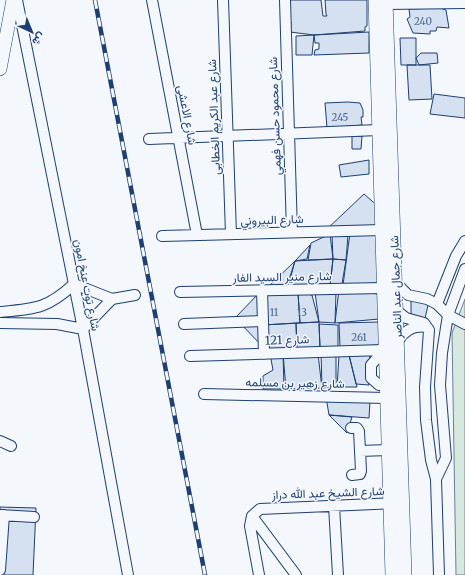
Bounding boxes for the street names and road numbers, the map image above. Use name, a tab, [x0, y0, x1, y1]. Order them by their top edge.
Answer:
street label: شارع محمود حسن فهمي	[265, 57, 287, 175]
street label: شارع عبد الكريم الخطابى	[204, 59, 225, 175]
street label: شارع الاعشى	[172, 84, 201, 147]
street label: شارع البيروني	[240, 211, 304, 231]
street label: شارع جمال عبد الناصر	[386, 235, 407, 340]
street label: شارع توت عنخ امون	[69, 238, 104, 333]
street label: شارع منير السيد الفار	[231, 268, 332, 287]
street label: شارع 121	[265, 331, 310, 350]
street label: شارع زهير بن مسلمه	[245, 374, 345, 393]
street label: شارع الشيخ عبد الله دراز	[270, 483, 385, 504]

